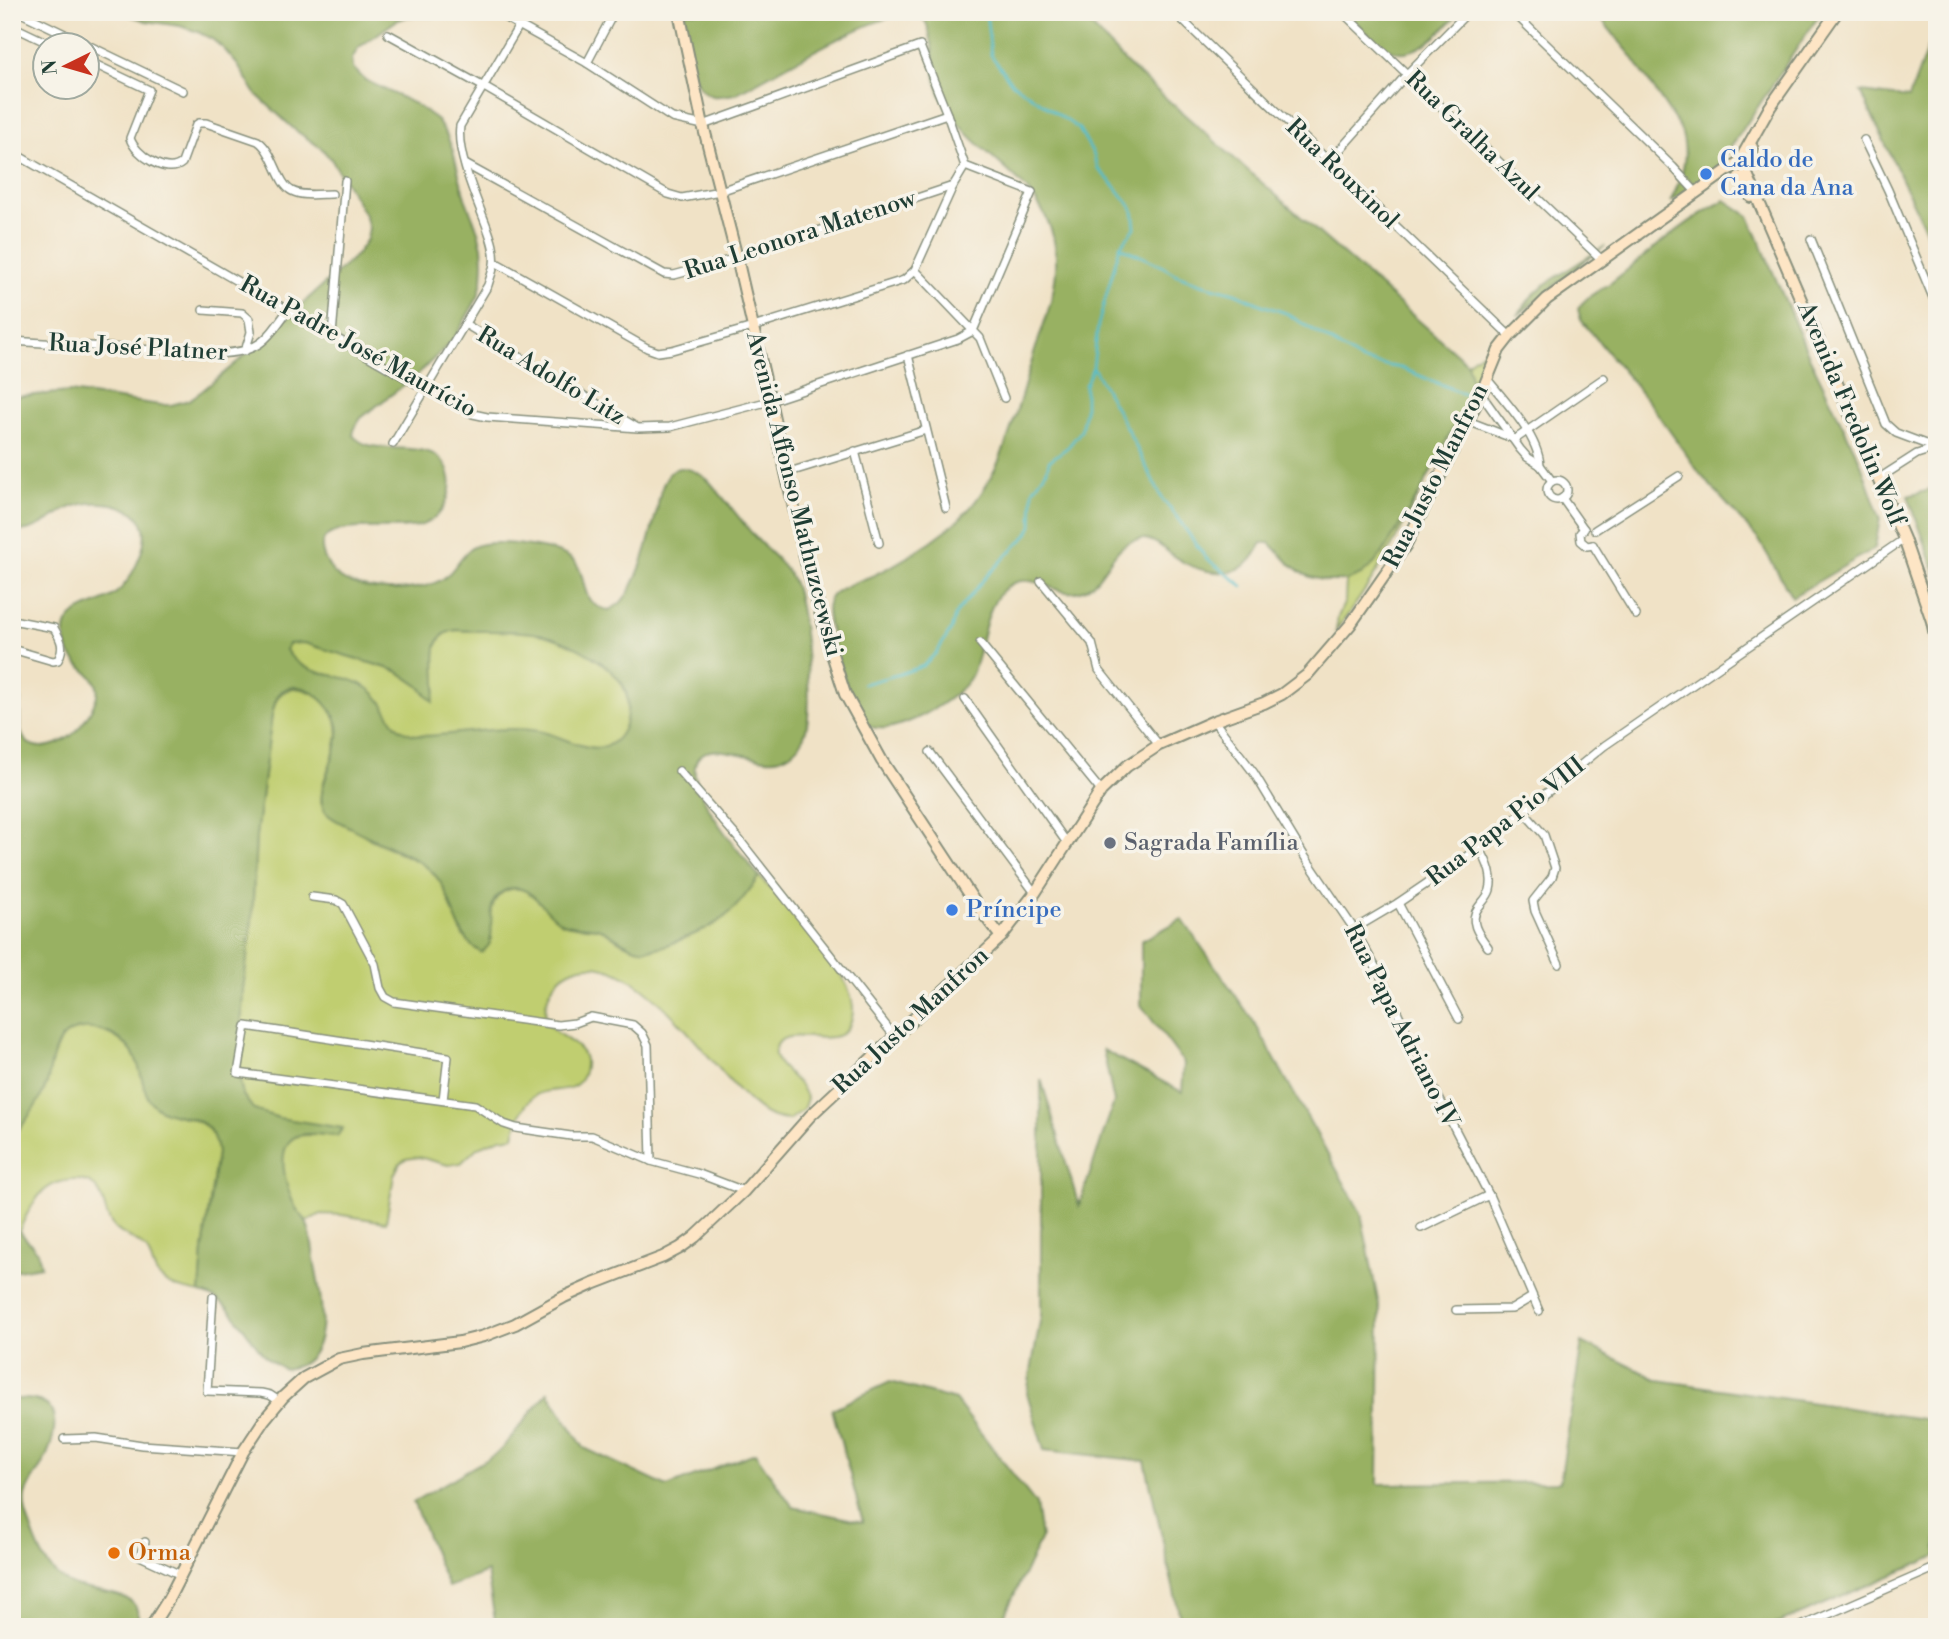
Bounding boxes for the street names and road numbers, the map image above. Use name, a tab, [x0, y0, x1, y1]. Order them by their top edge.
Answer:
street label: Rua Gralha Azul	[1399, 65, 1545, 207]
street label: Rua Rouxinol	[1279, 113, 1405, 235]
street label: Rua Leonora Matenow	[680, 183, 921, 287]
street label: Rua Padre José Maurício	[234, 269, 482, 425]
street label: Avenida Fredolin Wolf	[1790, 296, 1912, 532]
street label: Rua Adolfo Litz	[471, 320, 631, 432]
street label: Avenida Affonso Mathuzcewski	[739, 327, 849, 660]
street label: Rua José Platner	[48, 328, 228, 368]
street label: Rua Justo Manfron	[1377, 379, 1495, 573]
street label: Rua Papa Pio VIII	[1421, 751, 1591, 893]
street label: Rua Papa Adriano IV	[1337, 919, 1466, 1134]
street label: Rua Justo Manfron	[827, 941, 995, 1101]

